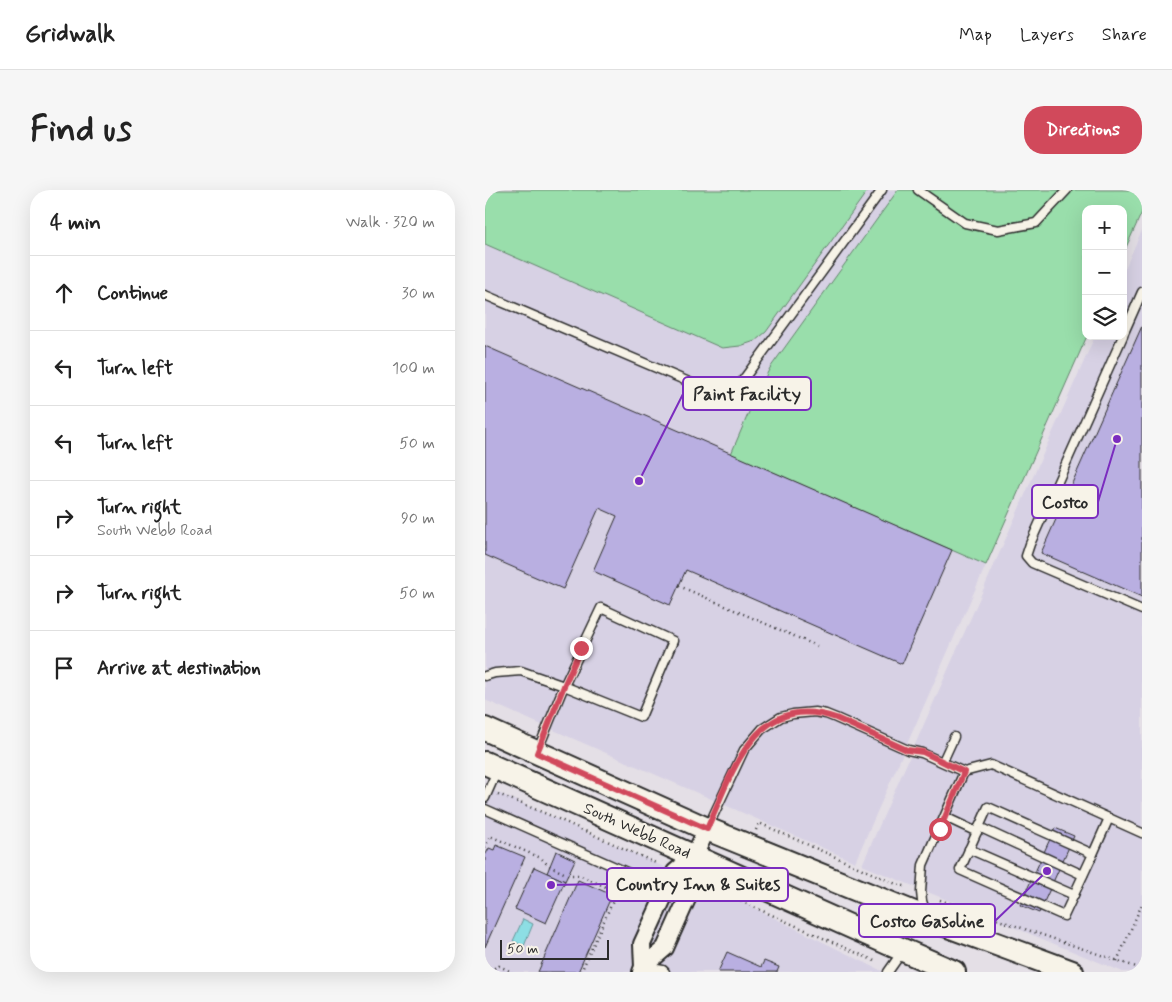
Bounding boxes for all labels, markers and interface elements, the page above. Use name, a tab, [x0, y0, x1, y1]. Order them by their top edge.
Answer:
text: Gridwalk	[25, 19, 115, 50]
text: Map	[959, 23, 992, 47]
text: Layers	[1020, 23, 1074, 47]
text: Share	[1102, 23, 1147, 47]
button: Directions	[1024, 106, 1142, 154]
text: Find us	[30, 107, 132, 153]
map controls	[1082, 205, 1127, 340]
button: +	[1082, 205, 1127, 250]
text: 4 min	[50, 209, 101, 237]
text: Walk · 320 m	[346, 212, 435, 233]
button: −	[1082, 250, 1127, 295]
icon: ahead	[50, 279, 78, 307]
text: Continue	[97, 281, 168, 306]
text: 30 m	[402, 283, 435, 304]
button: layers	[1082, 295, 1127, 340]
icon: left	[50, 354, 78, 382]
text: Turn left	[97, 356, 173, 381]
text: 100 m	[392, 358, 435, 379]
callout: Paint Facility	[683, 377, 811, 410]
text: Paint Facility	[693, 383, 801, 407]
icon: left	[50, 429, 78, 457]
text: Turn left	[97, 431, 173, 456]
text: 50 m	[399, 433, 435, 454]
callout: Costco	[1032, 485, 1098, 518]
text: Costco	[1042, 491, 1089, 515]
text: Turn right	[97, 495, 181, 520]
icon: right	[50, 504, 78, 532]
text: 90 m	[401, 508, 435, 529]
text: South Webb Road	[97, 520, 212, 541]
icon: right	[50, 579, 78, 607]
text: Turn right	[97, 581, 181, 606]
text: 50 m	[399, 583, 435, 604]
route end	[570, 637, 593, 660]
icon: arrive	[50, 654, 78, 682]
text: Arrive at destination	[97, 656, 261, 681]
street label: South Webb Road	[580, 798, 694, 864]
route start	[929, 818, 952, 841]
callout: Country Inn & Suites	[607, 868, 788, 901]
text: Country Inn & Suites	[616, 873, 780, 897]
callout: Costco Gasoline	[859, 904, 995, 937]
text: Costco Gasoline	[870, 910, 984, 934]
scale bar	[500, 937, 609, 960]
text: 50 m	[507, 940, 538, 958]

